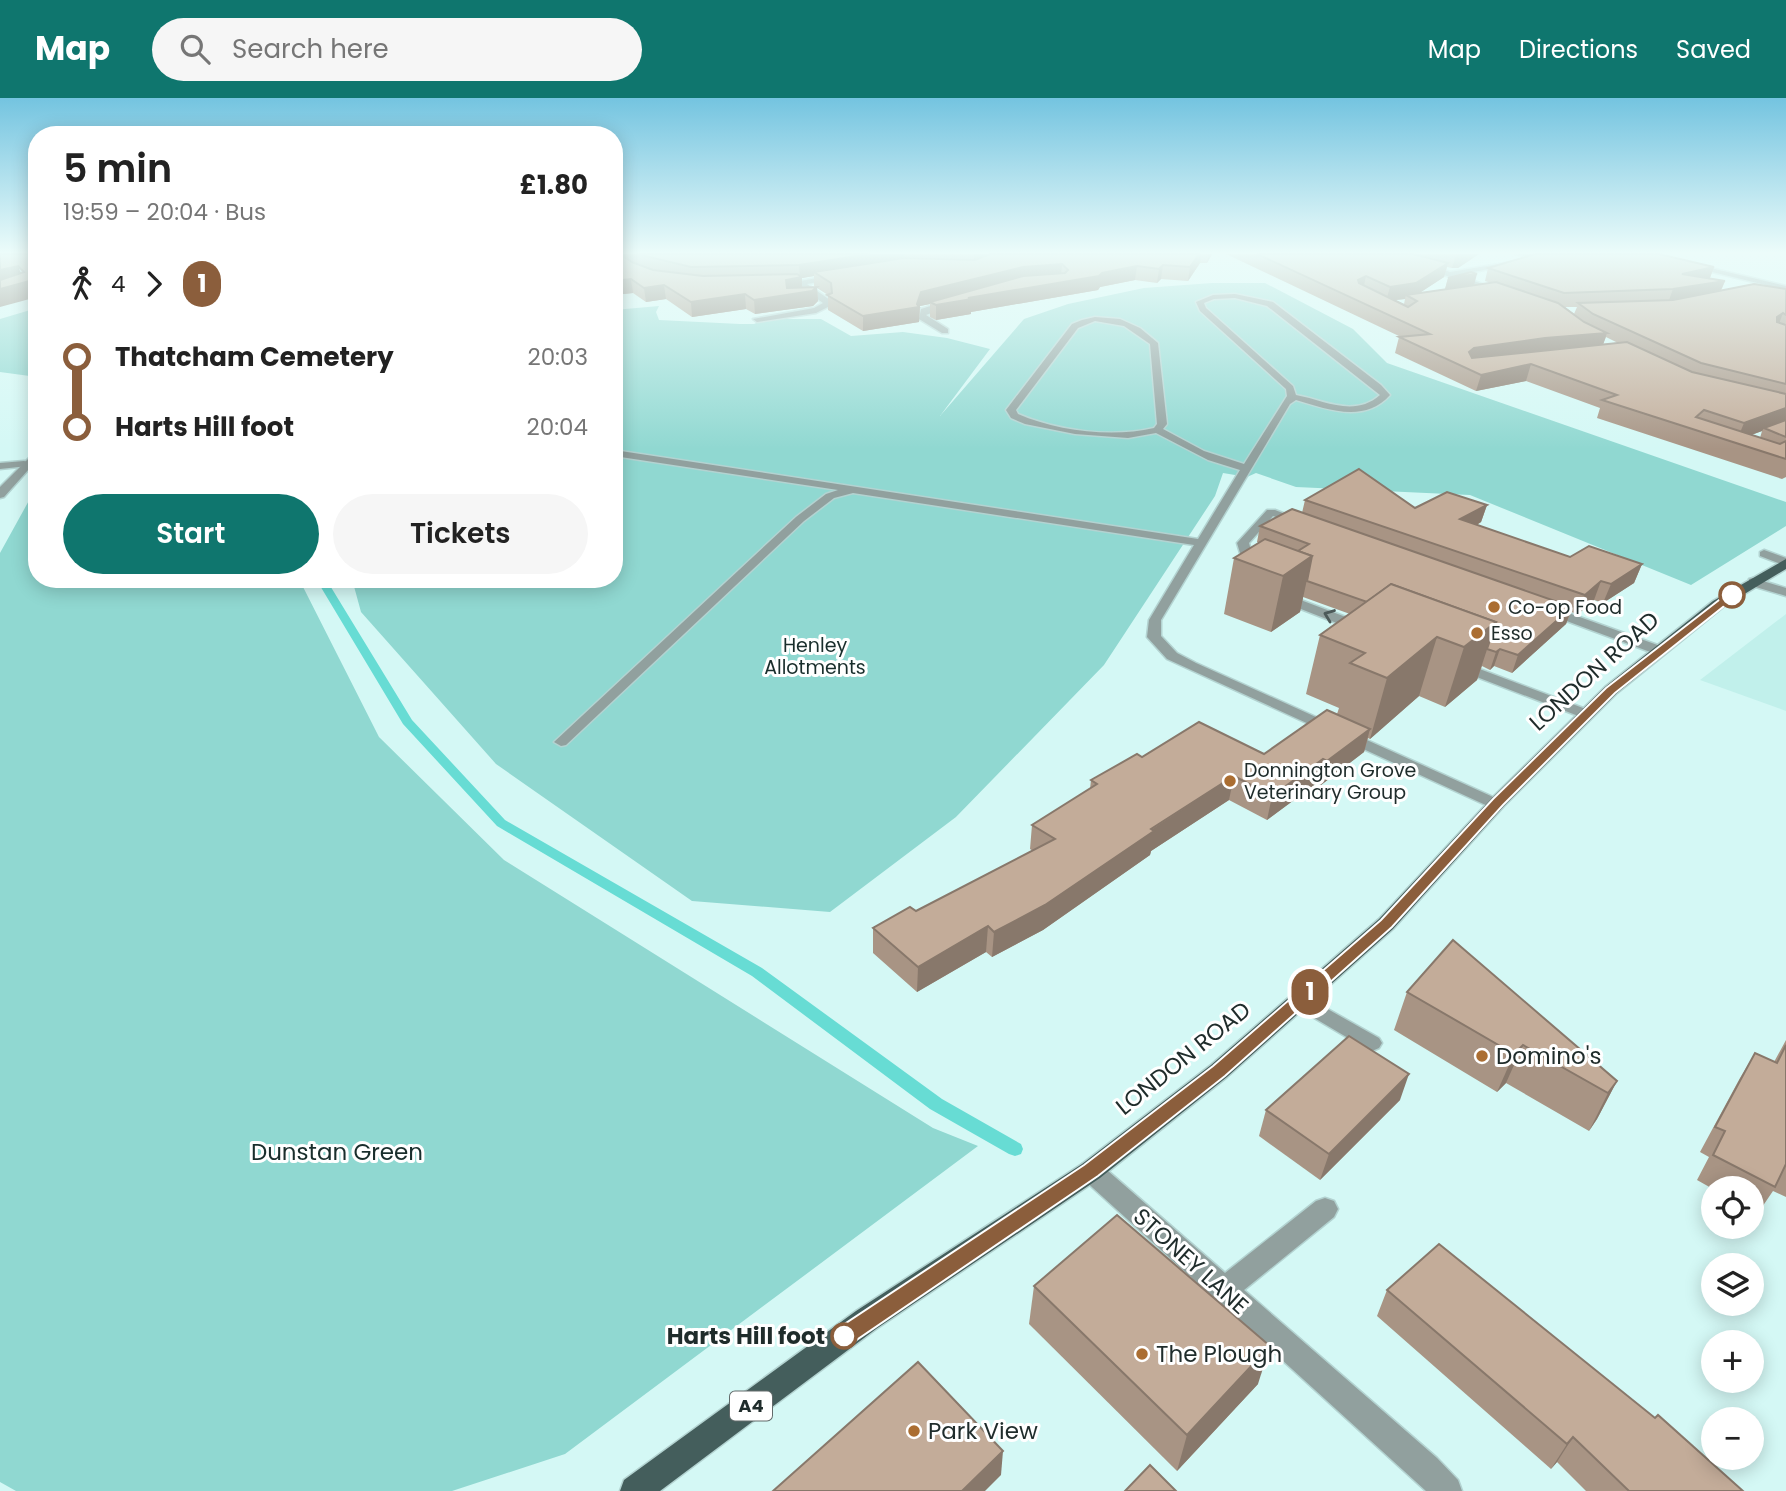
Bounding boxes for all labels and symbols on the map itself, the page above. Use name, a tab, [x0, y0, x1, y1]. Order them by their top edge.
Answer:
unlabelled marker	[1719, 582, 1745, 608]
place label: Co-op Food	[1508, 594, 1622, 621]
marker: Co-op Food	[1486, 599, 1502, 615]
street label: LONDON ROAD	[1522, 604, 1666, 738]
one-way arrow	[1323, 610, 1335, 624]
place label: Esso	[1491, 620, 1533, 647]
marker: Esso	[1469, 625, 1485, 641]
park label: Henley Allotments	[764, 632, 866, 681]
place label: Donnington Grove Veterinary Group	[1244, 757, 1416, 806]
marker: Donnington Grove Veterinary Group	[1222, 773, 1238, 789]
line badge: 1	[1287, 969, 1333, 1015]
street label: LONDON ROAD	[1109, 994, 1257, 1122]
place label: Domino's	[1496, 1040, 1601, 1072]
marker: Domino's	[1474, 1048, 1490, 1064]
park label: Dunstan Green	[251, 1136, 423, 1168]
street label: STONEY LANE	[1126, 1201, 1256, 1321]
place label: Harts Hill foot	[667, 1320, 825, 1352]
marker: Harts Hill foot	[831, 1323, 857, 1349]
place label: The Plough	[1156, 1338, 1282, 1370]
marker: The Plough	[1134, 1346, 1150, 1362]
road number: A4	[730, 1392, 772, 1420]
place label: Park View	[928, 1415, 1038, 1447]
marker: Park View	[906, 1423, 922, 1439]

